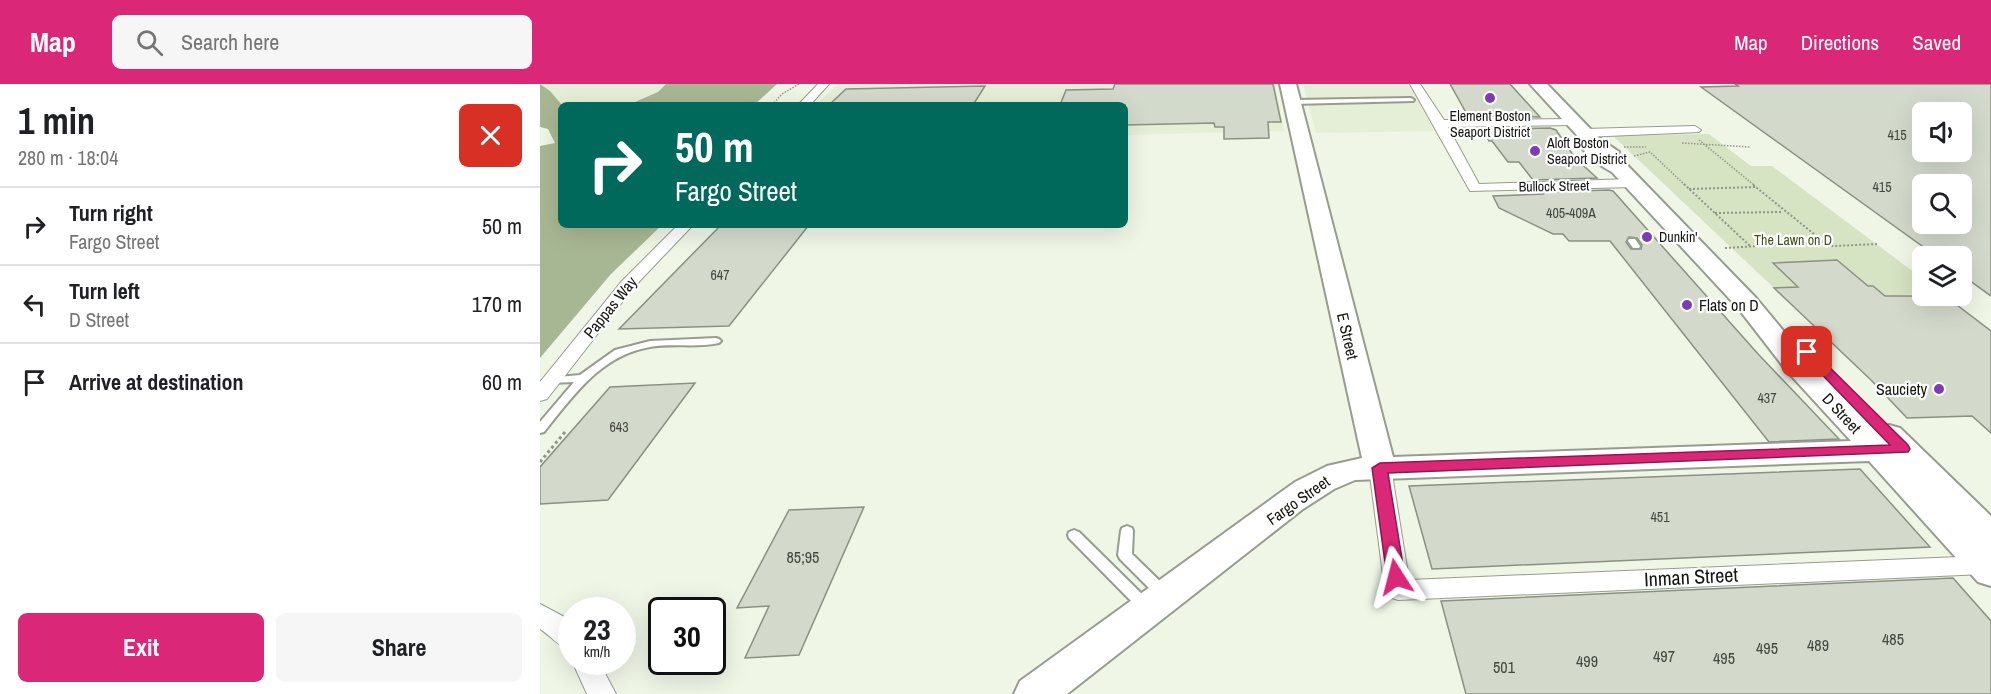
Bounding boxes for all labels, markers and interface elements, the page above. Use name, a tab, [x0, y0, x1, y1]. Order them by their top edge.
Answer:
search box	[112, 15, 532, 69]
text: Map	[30, 23, 76, 61]
icon: search	[133, 26, 166, 59]
text: Search here	[181, 27, 279, 57]
text: Map	[1734, 28, 1768, 57]
text: Directions	[1801, 28, 1879, 57]
text: Saved	[1912, 28, 1961, 57]
marker: Element Boston Seaport District	[1483, 91, 1497, 105]
text: 1 min	[18, 97, 95, 145]
map controls	[1912, 102, 1972, 306]
button: sound	[1912, 102, 1972, 162]
button: close	[459, 104, 522, 167]
place label: Element Boston Seaport District	[1449, 107, 1531, 141]
text: 50 m	[675, 119, 754, 175]
icon: right	[576, 126, 654, 204]
house number: 415	[1887, 126, 1907, 144]
place label: Aloft Boston Seaport District	[1546, 134, 1627, 168]
text: 280 m · 18:04	[18, 144, 118, 171]
marker: Aloft Boston Seaport District	[1528, 144, 1542, 158]
text: Fargo Street	[675, 173, 797, 209]
button: search	[1912, 174, 1972, 234]
street label: Bullock Street	[1518, 176, 1590, 196]
house number: 415	[1872, 178, 1892, 196]
text: Turn right	[69, 198, 153, 228]
house number: 405-409A	[1546, 204, 1596, 222]
icon: right	[18, 210, 51, 243]
text: 50 m	[482, 211, 522, 241]
text: Fargo Street	[69, 228, 159, 255]
place label: Dunkin'	[1659, 228, 1698, 246]
marker: Dunkin'	[1640, 230, 1654, 244]
park label: The Lawn on D	[1754, 231, 1832, 249]
button: layers	[1912, 246, 1972, 306]
house number: 647	[710, 266, 730, 284]
street label: Pappas Way	[578, 271, 642, 343]
text: Turn left	[69, 276, 140, 306]
icon: left	[18, 288, 51, 321]
text: 170 m	[472, 289, 522, 319]
place label: Flats on D	[1699, 294, 1759, 316]
marker: Flats on D	[1680, 298, 1694, 312]
text: D Street	[69, 306, 129, 333]
street label: E Street	[1332, 310, 1364, 362]
pin	[1781, 326, 1832, 377]
icon: arrive	[1790, 335, 1823, 368]
icon: arrive	[18, 366, 51, 399]
text: Arrive at destination	[69, 367, 243, 397]
text: 60 m	[482, 367, 522, 397]
place label: Sauciety	[1876, 378, 1927, 400]
marker: Sauciety	[1932, 382, 1946, 396]
street label: D Street	[1818, 388, 1867, 438]
house number: 437	[1757, 389, 1777, 407]
house number: 643	[609, 418, 629, 436]
street label: Fargo Street	[1262, 470, 1334, 530]
house number: 451	[1650, 508, 1670, 526]
position arrow	[1364, 545, 1428, 609]
house number: 85;95	[787, 546, 819, 568]
street label: Inman Street	[1643, 561, 1739, 592]
speed limit sign: 30	[648, 597, 726, 675]
text: 23	[583, 609, 611, 649]
button: Exit	[18, 613, 264, 682]
button: Share	[276, 613, 522, 682]
house number: 485	[1882, 628, 1904, 650]
house number: 489	[1807, 634, 1829, 656]
house number: 495	[1756, 637, 1778, 659]
text: km/h	[584, 641, 610, 662]
house number: 497	[1653, 645, 1675, 667]
house number: 495	[1713, 647, 1735, 669]
house number: 499	[1576, 650, 1598, 672]
house number: 501	[1493, 656, 1516, 678]

